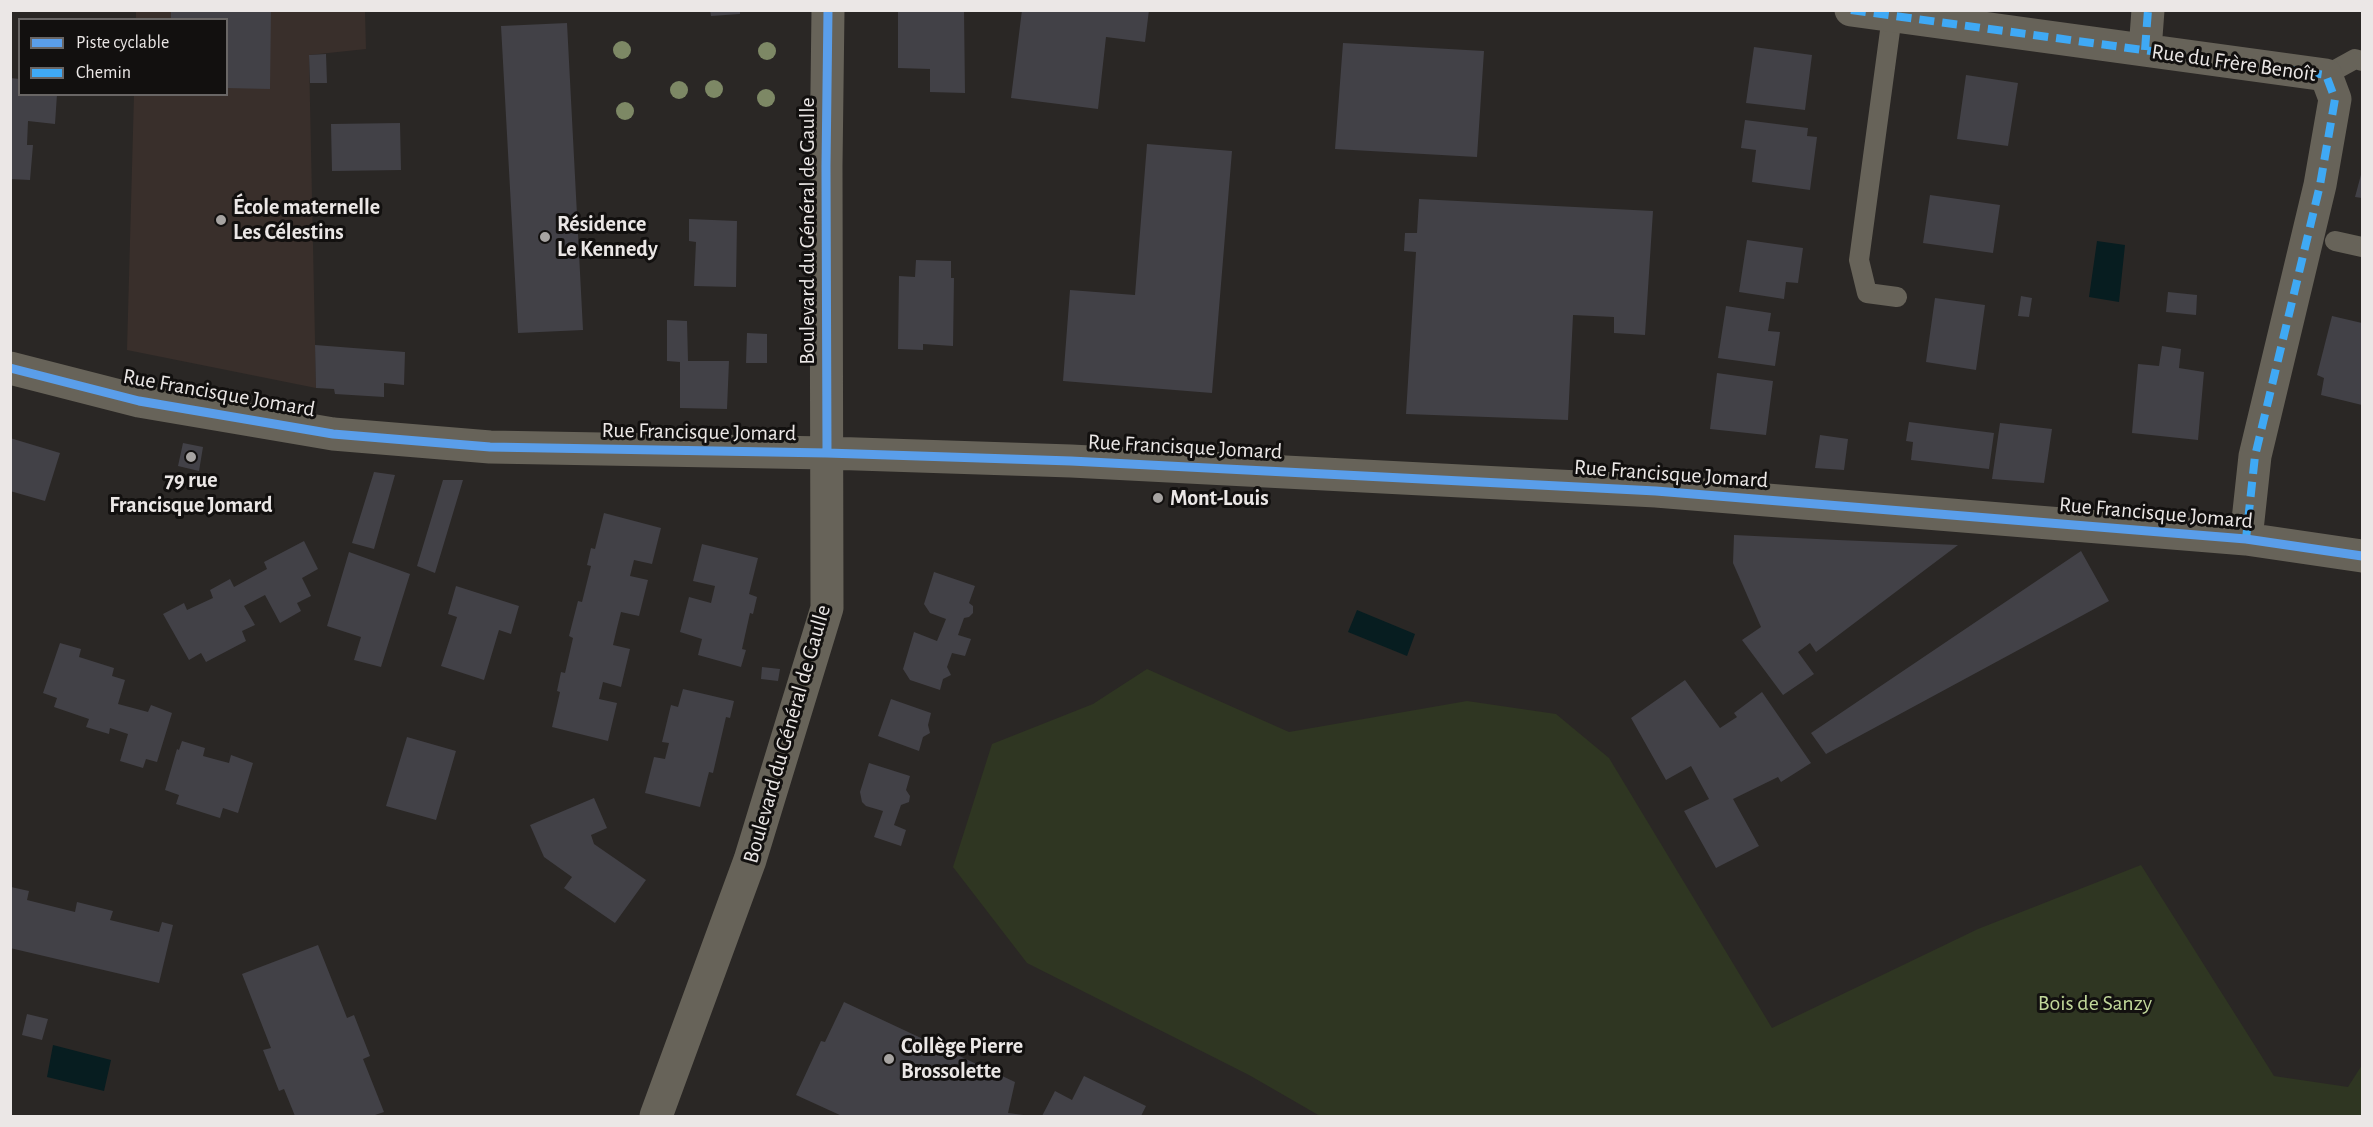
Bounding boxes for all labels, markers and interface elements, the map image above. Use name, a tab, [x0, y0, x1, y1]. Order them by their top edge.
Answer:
legend	[18, 18, 228, 96]
text: Piste cyclable	[76, 34, 169, 52]
street label: Rue du Frère Benoît	[2150, 38, 2318, 88]
text: Chemin	[76, 64, 131, 82]
street label: Boulevard du Général de Gaulle	[794, 97, 820, 365]
place label: École maternelle Les Célestins	[233, 194, 380, 246]
place label: Résidence Le Kennedy	[557, 211, 658, 262]
marker: École maternelle Les Célestins	[214, 213, 228, 227]
marker: Résidence Le Kennedy	[538, 230, 552, 244]
street label: Rue Francisque Jomard	[121, 363, 317, 423]
street label: Rue Francisque Jomard	[601, 417, 797, 447]
street label: Rue Francisque Jomard	[1087, 429, 1283, 465]
marker: 79 rue Francisque Jomard	[184, 450, 198, 464]
street label: Rue Francisque Jomard	[1573, 454, 1769, 494]
place label: 79 rue Francisque Jomard	[109, 467, 273, 518]
place label: Mont-Louis	[1170, 485, 1269, 511]
marker: Mont-Louis	[1151, 491, 1165, 505]
street label: Rue Francisque Jomard	[2058, 491, 2254, 535]
street label: Boulevard du Général de Gaulle	[737, 602, 837, 866]
park label: Bois de Sanzy	[2038, 990, 2152, 1016]
place label: Collège Pierre Brossolette	[901, 1033, 1023, 1084]
marker: Collège Pierre Brossolette	[882, 1052, 896, 1066]

